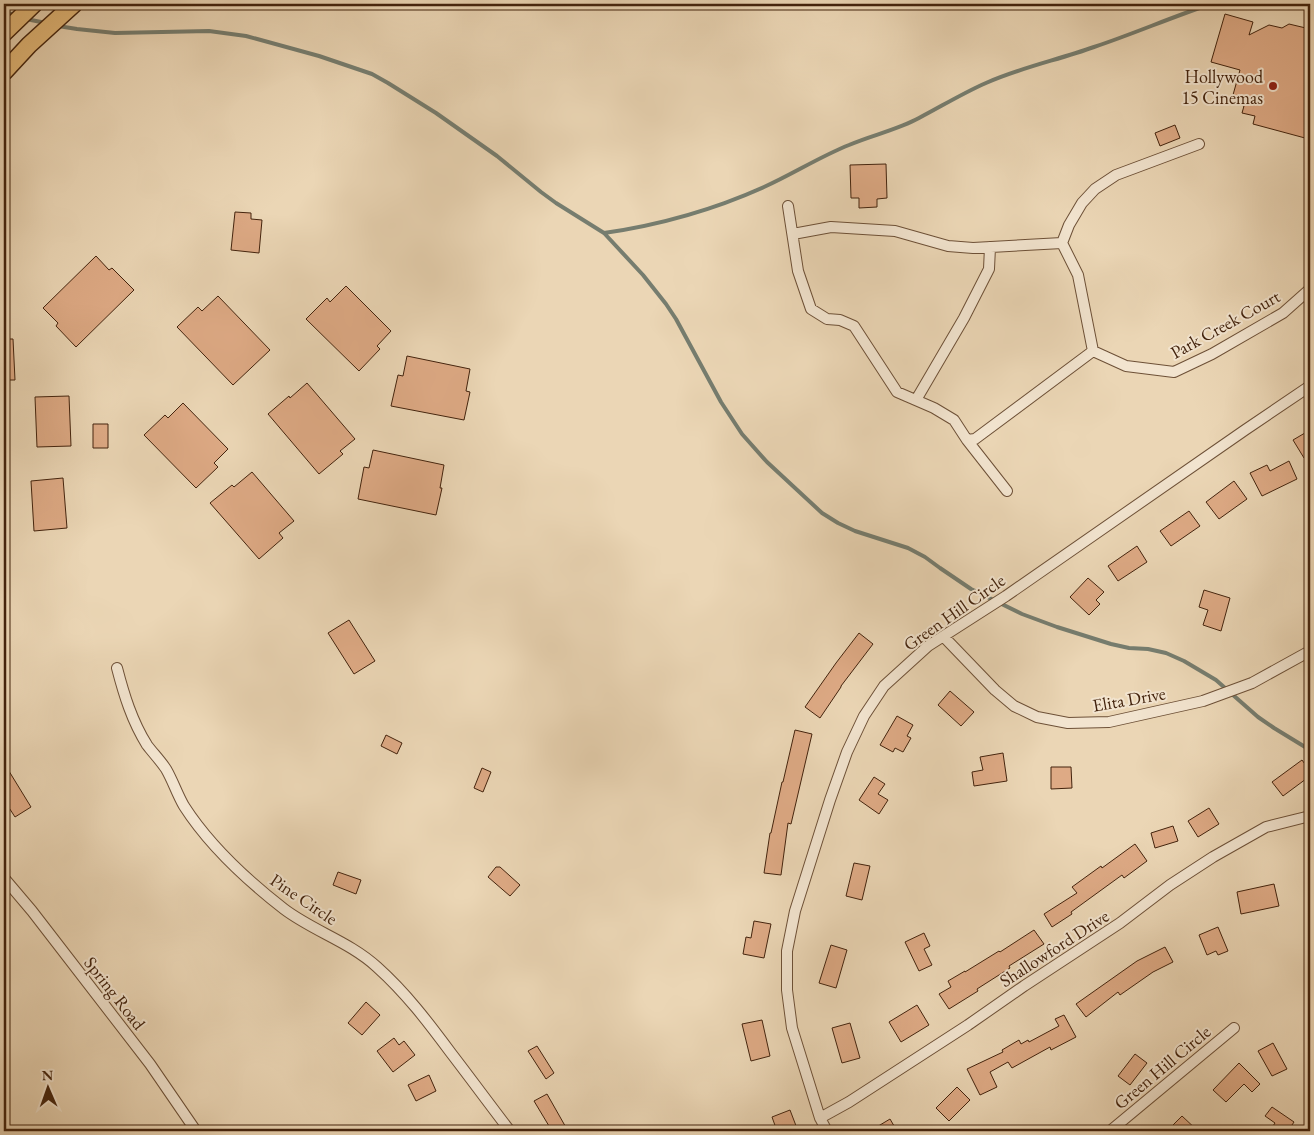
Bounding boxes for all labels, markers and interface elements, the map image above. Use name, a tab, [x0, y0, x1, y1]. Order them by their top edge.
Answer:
place label: Hollywood 15 Cinemas	[1181, 65, 1264, 109]
marker: Hollywood 15 Cinemas	[1267, 80, 1279, 92]
street label: Park Creek Court	[1166, 284, 1284, 364]
street label: Green Hill Circle	[899, 568, 1009, 656]
street label: Elita Drive	[1091, 681, 1167, 717]
street label: Pine Circle	[266, 868, 342, 930]
street label: Shallowford Drive	[995, 904, 1113, 992]
street label: Spring Road	[79, 952, 151, 1035]
street label: Green Hill Circle	[1109, 1020, 1215, 1114]
north arrow	[22, 1062, 72, 1112]
text: N	[42, 1066, 54, 1084]

